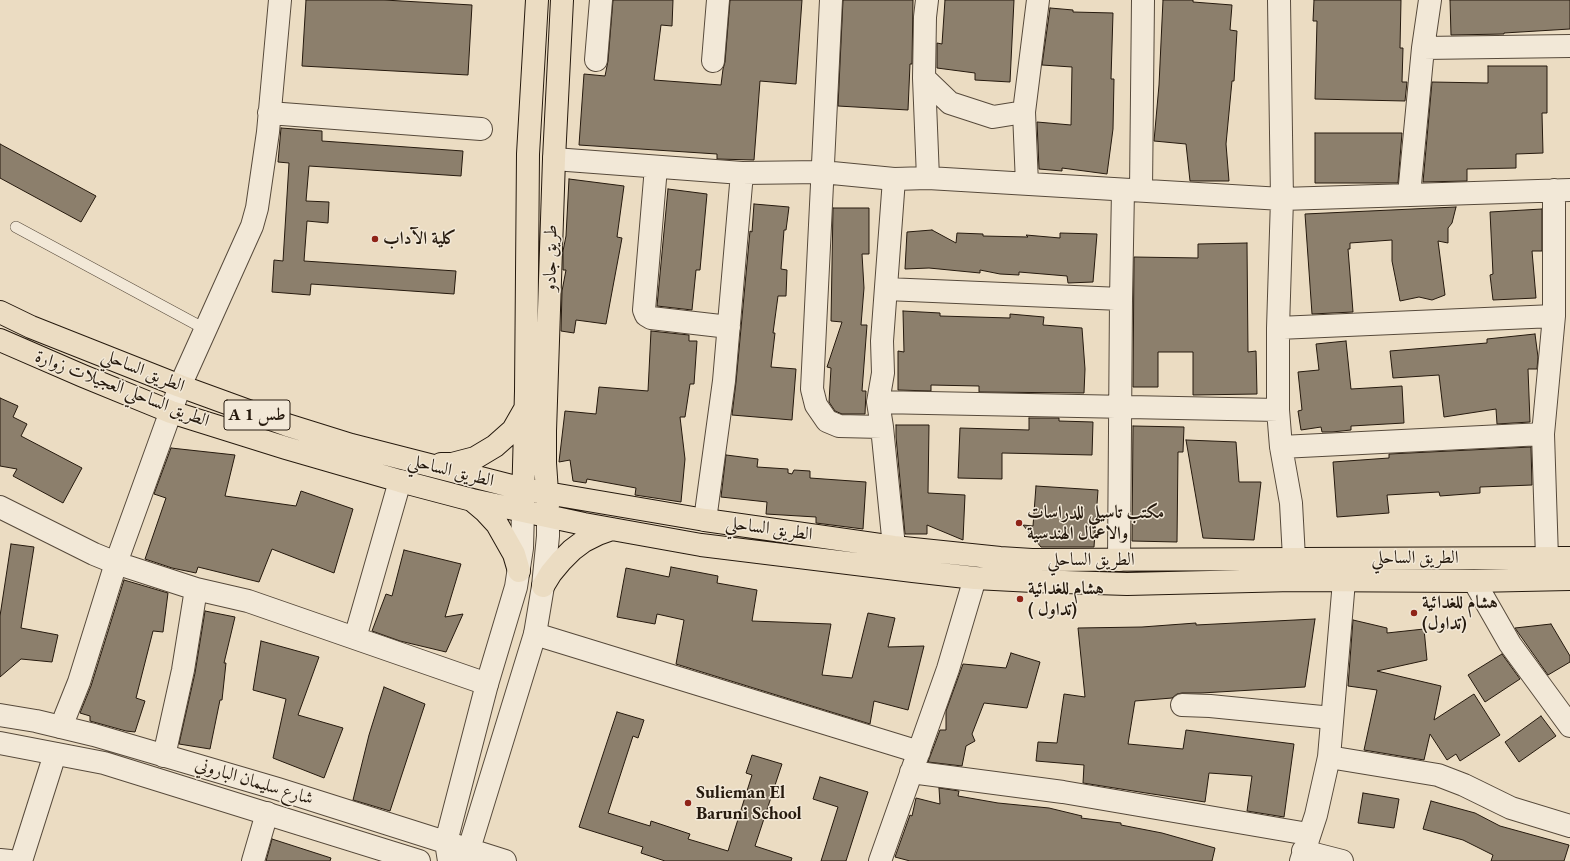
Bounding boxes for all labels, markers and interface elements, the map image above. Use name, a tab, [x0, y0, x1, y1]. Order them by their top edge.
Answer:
street label: طريق جادو	[540, 224, 562, 292]
place label: كلية الآداب	[383, 228, 457, 250]
marker: كلية الآداب	[370, 234, 380, 244]
street label: الطريق الساحلي	[98, 345, 188, 397]
street label: الطريق الساحلي العجيلات زوارة	[32, 346, 212, 432]
road number: A 1 طس	[224, 400, 290, 430]
street label: الطريق الساحلي	[406, 450, 496, 492]
place label: مكتب تاسيلي للدراسات والاعمال الهندسية	[1027, 502, 1164, 544]
street label: الطريق الساحلي	[724, 512, 814, 546]
marker: مكتب تاسيلي للدراسات والاعمال الهندسية	[1014, 518, 1024, 528]
street label: الطريق الساحلي	[1371, 547, 1459, 569]
street label: الطريق الساحلي	[1047, 549, 1135, 571]
place label: هشام للغدائية ( تداول)	[1028, 578, 1104, 620]
place label: هشام للغدائية (تداول)	[1422, 592, 1498, 634]
marker: هشام للغدائية ( تداول)	[1015, 594, 1025, 604]
marker: هشام للغدائية (تداول)	[1409, 608, 1419, 618]
street label: شارع سليمان الباروني	[192, 754, 316, 810]
place label: Sulieman El Baruni School	[696, 782, 802, 824]
marker: Sulieman El Baruni School	[683, 798, 693, 808]

